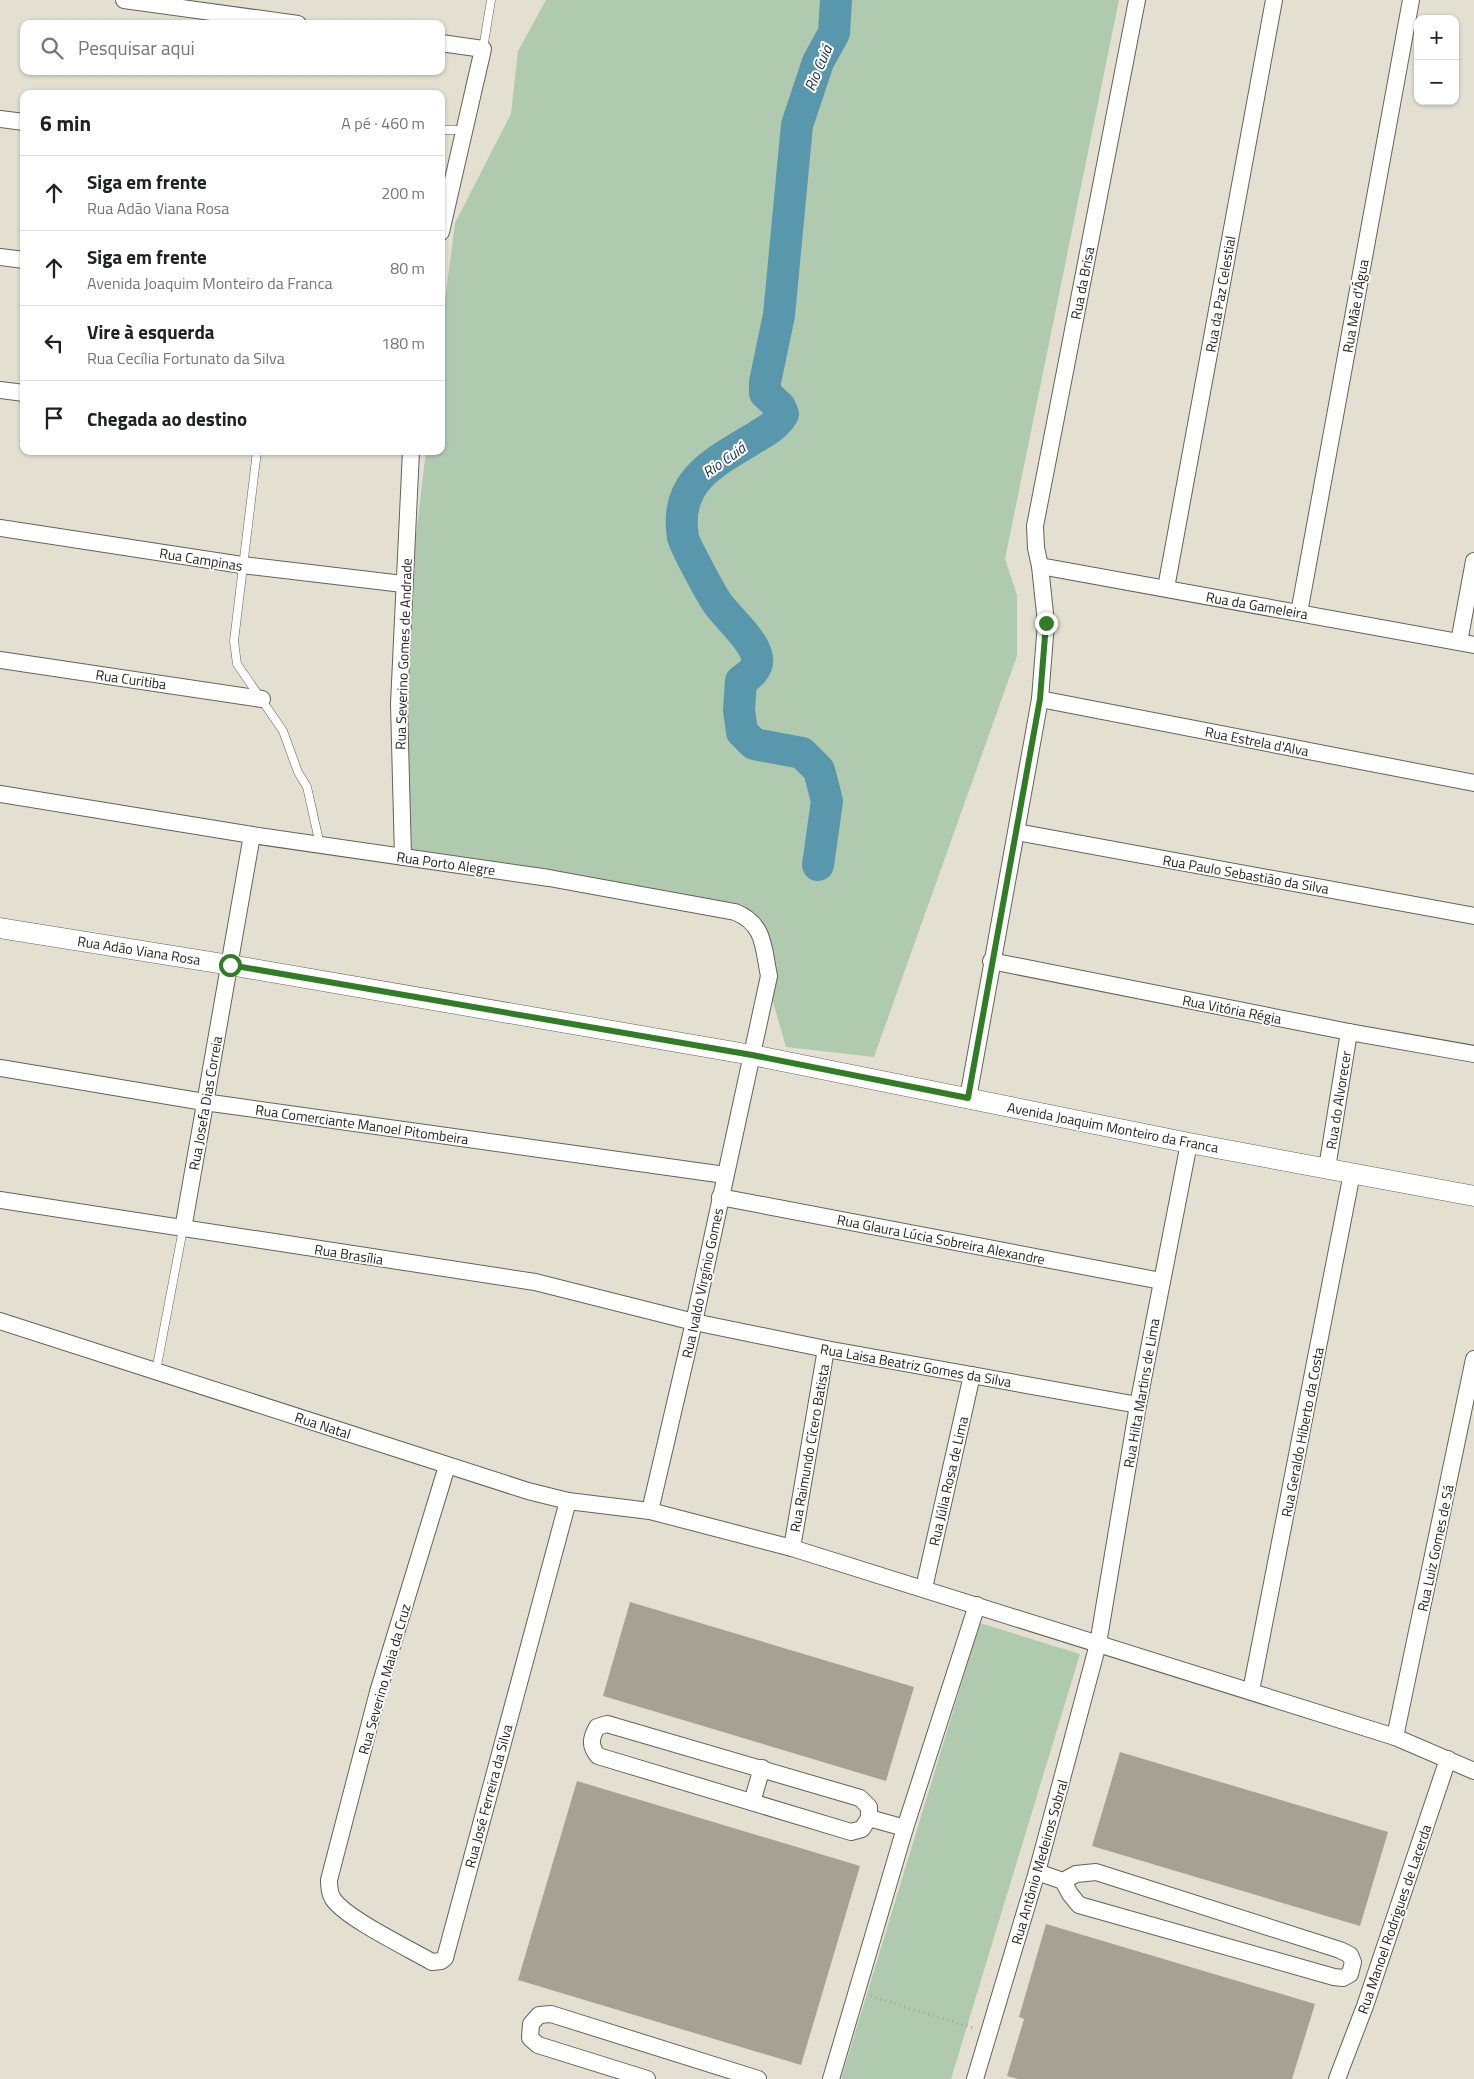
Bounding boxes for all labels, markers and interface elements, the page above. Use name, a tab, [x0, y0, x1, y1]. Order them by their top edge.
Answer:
map controls	[1414, 15, 1459, 105]
button: +	[1414, 15, 1459, 60]
search box	[20, 20, 445, 75]
text: Pesquisar aqui	[78, 33, 195, 62]
icon: search	[38, 34, 66, 62]
water label: Rio Cuiá	[798, 40, 838, 94]
button: −	[1414, 60, 1459, 105]
text: 6 min	[40, 107, 91, 139]
text: A pé · 460 m	[341, 111, 425, 135]
text: Siga em frente	[87, 167, 207, 196]
icon: ahead	[40, 179, 68, 207]
text: 200 m	[381, 181, 425, 205]
text: Rua Adão Viana Rosa	[87, 196, 229, 220]
street label: Rua da Paz Celestial	[1199, 234, 1241, 354]
text: Siga em frente	[87, 242, 207, 271]
street label: Rua da Brisa	[1065, 245, 1099, 321]
icon: ahead	[40, 254, 68, 282]
text: 80 m	[390, 256, 425, 280]
street label: Rua Mãe d'Água	[1336, 258, 1374, 354]
text: Avenida Joaquim Monteiro da Franca	[87, 271, 332, 295]
text: Vire à esquerda	[87, 317, 215, 346]
icon: left	[40, 329, 68, 357]
text: 180 m	[381, 331, 425, 355]
text: Rua Cecília Fortunato da Silva	[87, 346, 285, 370]
icon: arrive	[40, 404, 68, 432]
text: Chegada ao destino	[87, 404, 247, 433]
water label: Rio Cuiá	[698, 436, 751, 483]
street label: Rua Campinas	[158, 542, 244, 576]
street label: Rua Severino Gomes de Andrade	[389, 558, 417, 750]
street label: Rua da Gameleira	[1204, 586, 1310, 624]
route end	[1035, 612, 1058, 635]
street label: Rua Curitiba	[94, 664, 168, 694]
street label: Rua Estrela d'Alva	[1203, 721, 1311, 761]
street label: Rua Porto Alegre	[395, 846, 497, 880]
street label: Rua Paulo Sebastião da Silva	[1161, 849, 1331, 899]
street label: Rua Adão Viana Rosa	[76, 930, 202, 970]
route start	[219, 954, 242, 977]
street label: Rua Vitória Régia	[1181, 989, 1283, 1029]
street label: Rua Josefa Dias Correia	[183, 1034, 227, 1172]
street label: Rua do Alvorecer	[1320, 1049, 1356, 1151]
street label: Avenida Joaquim Monteiro da Franca	[1006, 1096, 1220, 1158]
street label: Rua Comerciante Manoel Pitombeira	[254, 1099, 470, 1149]
street label: Rua Ivaldo Virgínio Gomes	[676, 1206, 728, 1360]
street label: Rua Glaura Lúcia Sobreira Alexandre	[835, 1209, 1047, 1269]
street label: Rua Brasília	[313, 1238, 385, 1270]
street label: Rua Hilta Martins de Lima	[1117, 1317, 1165, 1469]
street label: Rua Laisa Beatriz Gomes da Silva	[819, 1338, 1013, 1392]
street label: Rua Geraldo Hiberto da Costa	[1275, 1345, 1329, 1519]
street label: Rua Raimundo Cícero Batista	[784, 1362, 834, 1534]
street label: Rua Natal	[292, 1406, 354, 1444]
street label: Rua Júlia Rosa de Lima	[923, 1414, 973, 1548]
street label: Rua Luiz Gomes de Sá	[1411, 1483, 1459, 1613]
street label: Rua Severino Maia da Cruz	[352, 1601, 416, 1757]
street label: Rua José Ferreira da Silva	[459, 1722, 517, 1870]
street label: Rua Antônio Medeiros Sobral	[1005, 1777, 1073, 1947]
street label: Rua Manoel Rodrigues de Lacerda	[1352, 1821, 1436, 2017]

